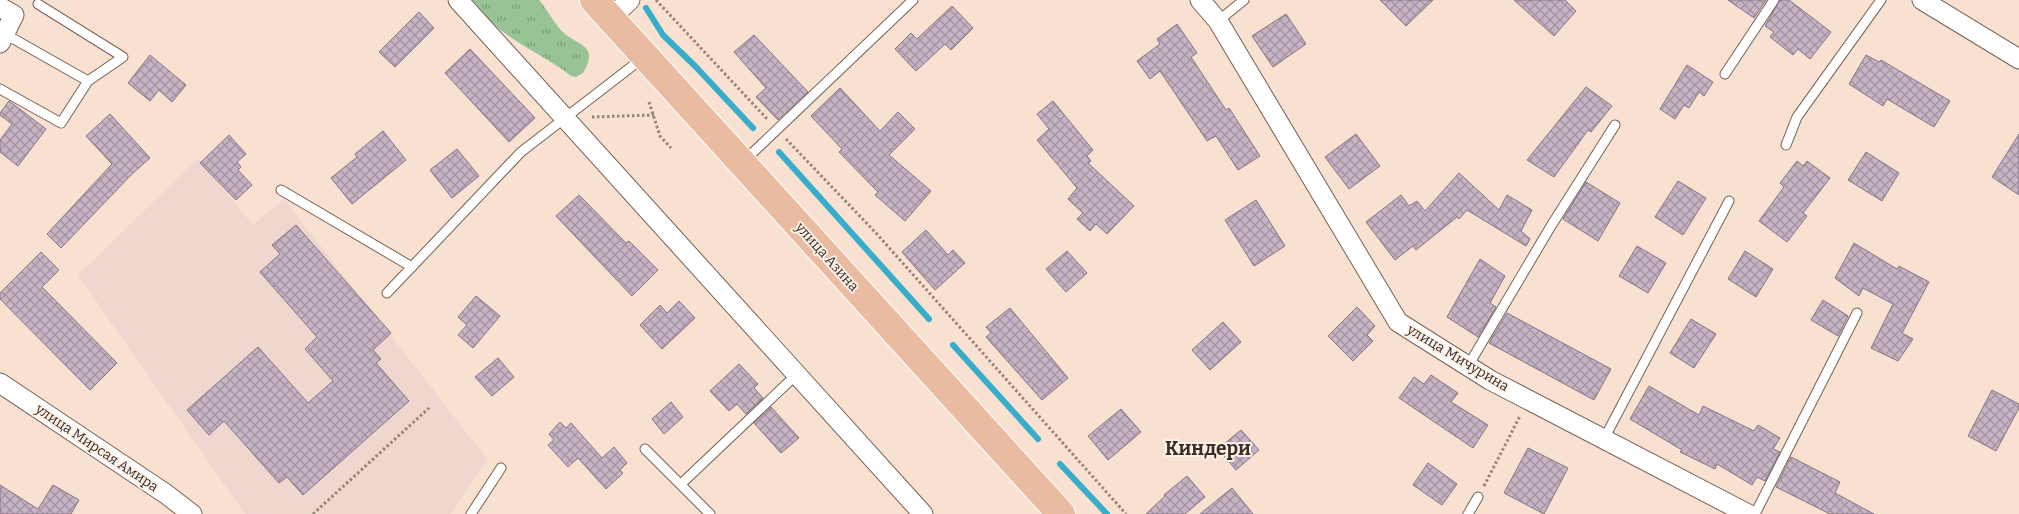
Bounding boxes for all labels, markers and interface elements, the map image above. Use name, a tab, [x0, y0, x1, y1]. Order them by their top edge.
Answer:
street label: улица Азина	[791, 218, 863, 295]
street label: улица Мичурина	[1403, 320, 1512, 395]
street label: улица Мирсая Амира	[31, 400, 162, 496]
district label: Киндери	[1165, 437, 1251, 460]

